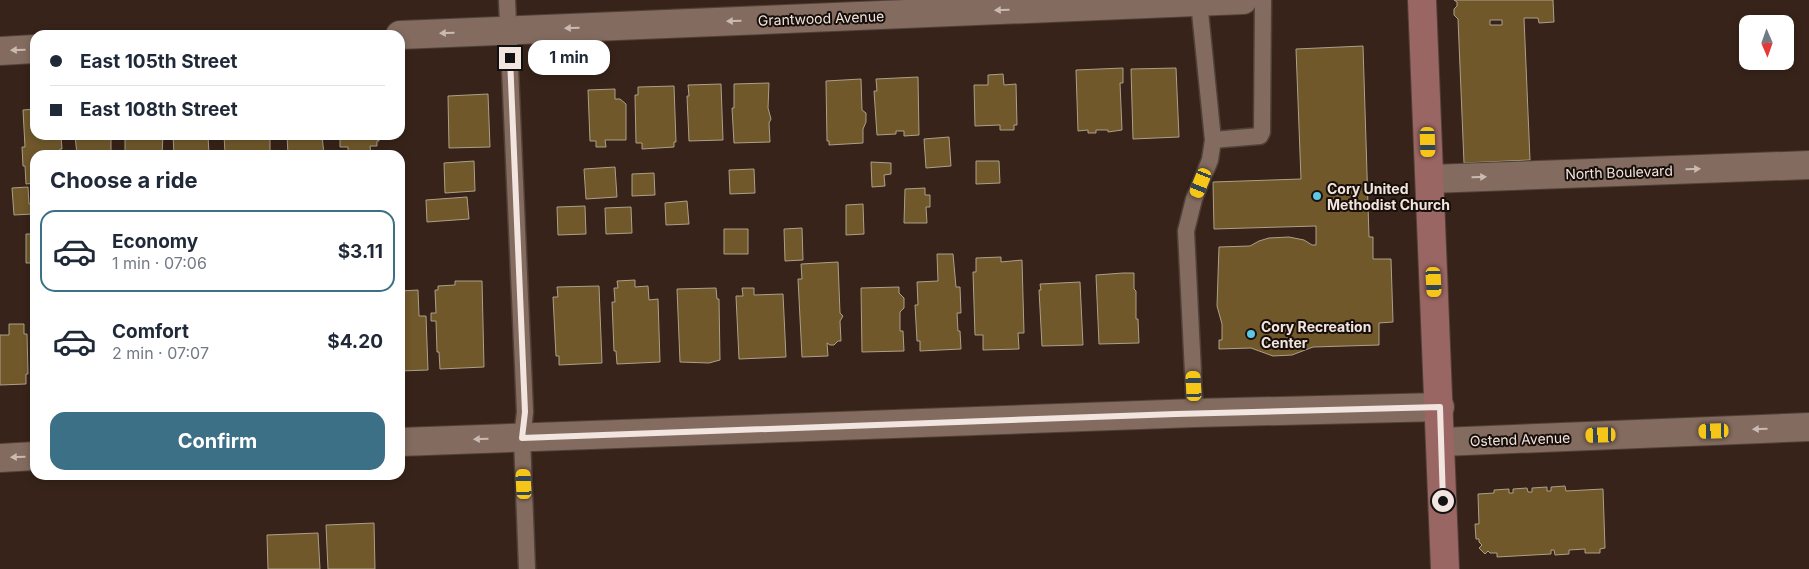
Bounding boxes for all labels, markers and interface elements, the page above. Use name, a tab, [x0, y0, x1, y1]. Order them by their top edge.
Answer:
one-way arrow	[993, 6, 1009, 14]
street label: Grantwood Avenue	[758, 7, 884, 29]
north arrow	[1739, 15, 1794, 70]
map controls	[1739, 15, 1794, 70]
one-way arrow	[726, 18, 742, 26]
one-way arrow	[564, 25, 580, 33]
one-way arrow	[438, 30, 454, 38]
callout: 1 min	[528, 40, 610, 76]
one-way arrow	[9, 46, 25, 54]
route end	[499, 47, 521, 69]
text: 1 min	[549, 47, 589, 67]
text: East 105th Street	[80, 50, 237, 73]
text: East 108th Street	[80, 98, 238, 121]
car	[1419, 127, 1436, 157]
street label: North Boulevard	[1565, 162, 1673, 182]
one-way arrow	[1686, 165, 1702, 173]
car	[1188, 166, 1213, 200]
text: Choose a ride	[50, 167, 198, 193]
one-way arrow	[1471, 173, 1487, 181]
place label: Cory United Methodist Church	[1327, 180, 1450, 213]
marker: Cory United Methodist Church	[1311, 190, 1323, 202]
icon: car	[52, 229, 97, 274]
text: Economy	[112, 230, 198, 253]
text: $3.11	[338, 240, 383, 263]
text: 1 min · 07:06	[112, 253, 207, 273]
car	[1425, 267, 1442, 297]
place label: Cory Recreation Center	[1261, 318, 1371, 351]
icon: car	[52, 319, 97, 364]
text: Comfort	[112, 320, 189, 343]
marker: Cory Recreation Center	[1245, 328, 1257, 340]
text: $4.20	[327, 330, 383, 353]
text: 2 min · 07:07	[112, 343, 209, 363]
car	[1185, 371, 1202, 401]
button: Confirm	[50, 412, 385, 470]
car	[1698, 423, 1729, 439]
one-way arrow	[1752, 426, 1768, 434]
car	[1585, 427, 1616, 443]
street label: Ostend Avenue	[1469, 429, 1571, 449]
one-way arrow	[473, 436, 489, 444]
one-way arrow	[9, 453, 25, 461]
car	[515, 469, 532, 499]
route start	[1432, 490, 1454, 512]

